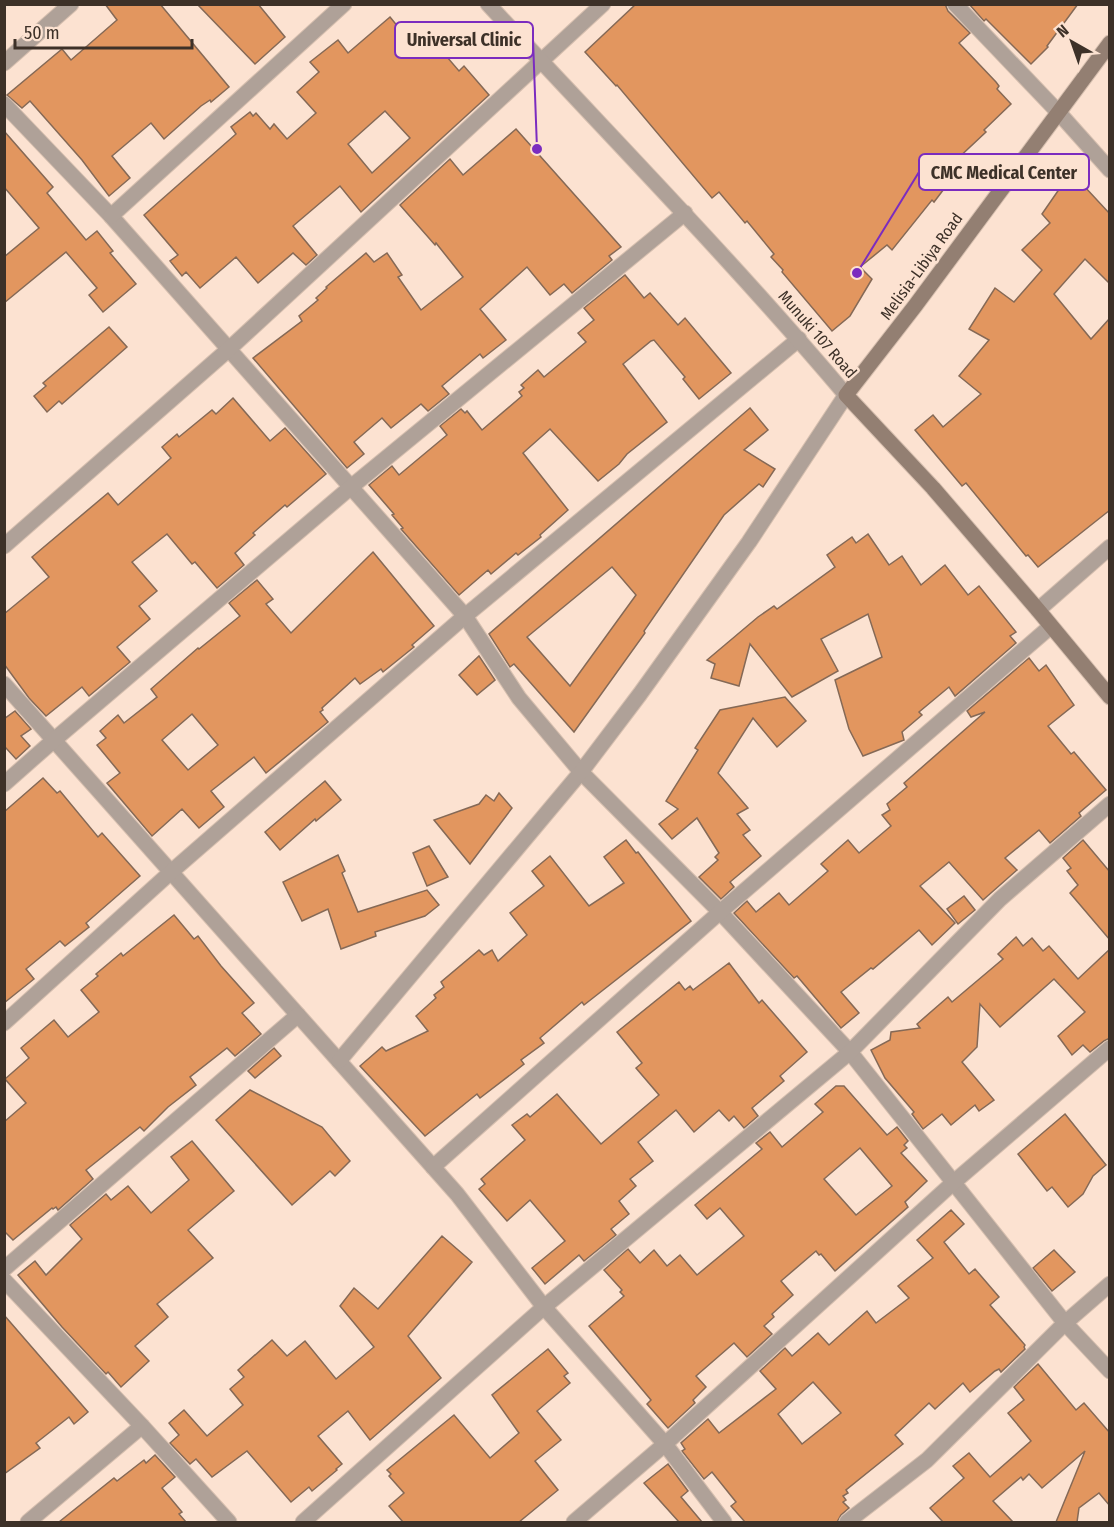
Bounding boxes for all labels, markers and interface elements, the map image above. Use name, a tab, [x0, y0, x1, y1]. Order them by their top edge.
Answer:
scale bar	[15, 12, 192, 50]
north arrow	[1042, 12, 1102, 72]
text: N	[1053, 21, 1072, 41]
text: 50 m	[24, 22, 60, 44]
callout: Universal Clinic	[395, 22, 533, 58]
text: Universal Clinic	[407, 29, 521, 51]
callout: CMC Medical Center	[919, 154, 1089, 190]
text: CMC Medical Center	[931, 162, 1078, 184]
street label: Melisia-Libiya Road	[876, 209, 967, 323]
street label: Munuki 107 Road	[775, 287, 861, 382]

